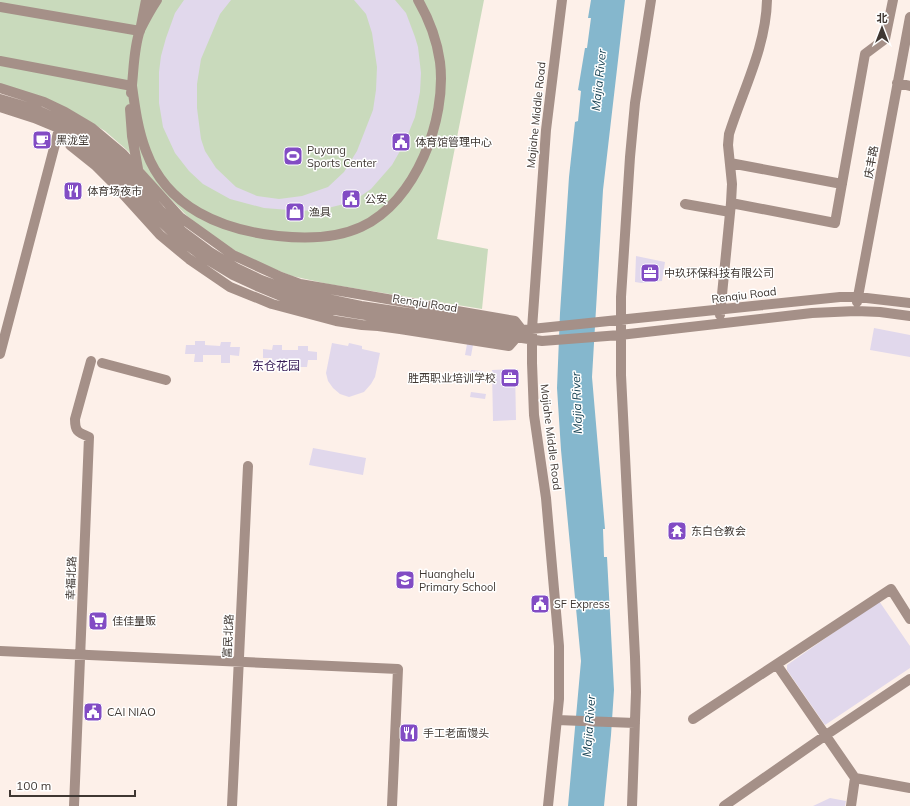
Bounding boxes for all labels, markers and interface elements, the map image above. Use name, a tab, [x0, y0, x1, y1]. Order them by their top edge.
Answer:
north arrow	[862, 8, 902, 48]
text: 北	[877, 11, 888, 25]
water label: Majia River	[588, 48, 609, 111]
street label: Majiahe Middle Road	[523, 61, 549, 169]
cafe icon: 黑泷堂	[31, 129, 53, 151]
public building icon: 体育馆管理中心	[390, 131, 412, 153]
place label: 黑泷堂	[56, 133, 89, 147]
place label: 体育馆管理中心	[415, 135, 492, 149]
place label: Puyang Sports Center	[307, 143, 377, 170]
sports icon: Puyang Sports Center	[282, 145, 304, 167]
street label: 庆丰路	[861, 145, 881, 179]
restaurant icon: 体育场夜市	[62, 180, 84, 202]
place label: 体育场夜市	[87, 184, 142, 198]
public building icon: 公安	[340, 188, 362, 210]
place label: 公安	[365, 192, 387, 206]
shop icon: 渔具	[284, 201, 306, 223]
place label: 渔具	[309, 205, 331, 219]
office icon: 中玖环保科技有限公司	[639, 262, 661, 284]
place label: 中玖环保科技有限公司	[664, 266, 774, 280]
street label: Renqiu Road	[711, 284, 777, 306]
street label: Renqiu Road	[392, 291, 458, 315]
district label: 东仓花园	[252, 358, 300, 373]
office icon: 胜西职业培训学校	[499, 367, 521, 389]
place label: 胜西职业培训学校	[408, 371, 496, 385]
water label: Majia River	[568, 371, 585, 434]
street label: Majiahe Middle Road	[538, 383, 564, 491]
temple icon: 东白仓教会	[666, 520, 688, 542]
place label: 东白仓教会	[691, 524, 746, 538]
street label: 幸福北路	[63, 556, 79, 600]
place label: Huanghelu Primary School	[419, 567, 496, 594]
school or university icon: Huanghelu Primary School	[394, 569, 416, 591]
public building icon: SF Express	[529, 593, 551, 615]
place label: SF Express	[554, 597, 610, 611]
supermarket icon: 佳佳量贩	[87, 610, 109, 632]
place label: 佳佳量贩	[112, 614, 156, 628]
street label: 富民北路	[220, 614, 236, 658]
water label: Majia River	[579, 694, 598, 757]
public building icon: CAI NIAO	[82, 701, 104, 723]
place label: CAI NIAO	[107, 705, 156, 719]
restaurant icon: 手工老面馒头	[398, 722, 420, 744]
place label: 手工老面馒头	[423, 726, 489, 740]
scale bar	[10, 772, 135, 798]
text: 100 m	[16, 778, 51, 793]

